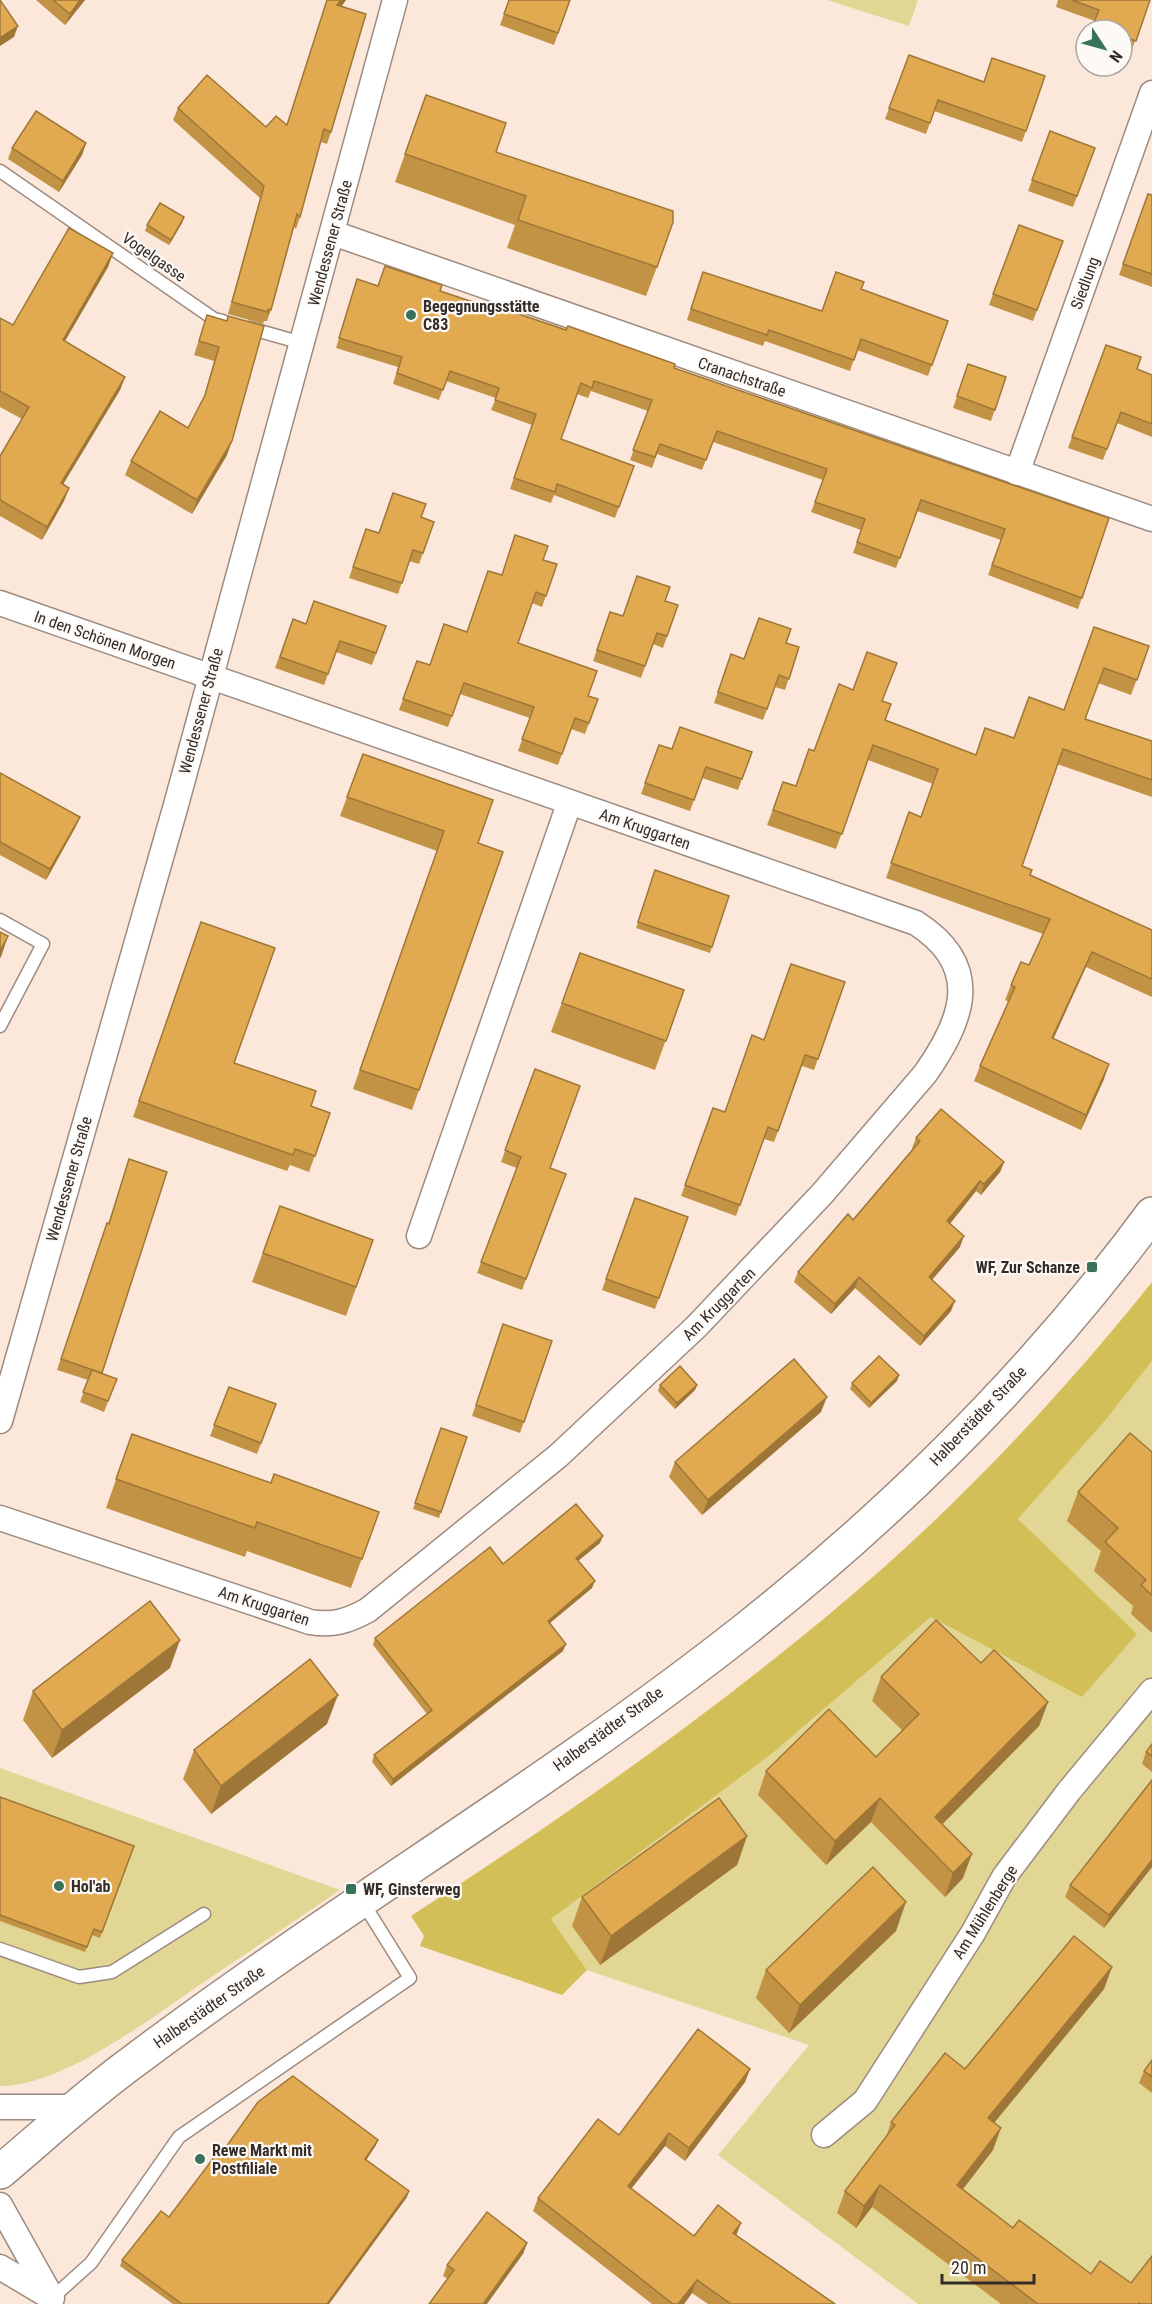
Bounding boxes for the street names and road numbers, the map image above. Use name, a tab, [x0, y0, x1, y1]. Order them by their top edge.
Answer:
street label: Wendessener Straße	[304, 178, 356, 308]
street label: Vogelgasse	[119, 228, 189, 286]
street label: Siedlung	[1067, 254, 1103, 312]
street label: Cranachstraße	[695, 353, 789, 401]
street label: In den Schönen Morgen	[32, 607, 178, 673]
street label: Wendessener Straße	[175, 646, 227, 776]
street label: Am Kruggarten	[597, 805, 693, 853]
street label: Wendessener Straße	[42, 1114, 96, 1244]
street label: Am Kruggarten	[679, 1264, 759, 1344]
street label: Halberstädter Straße	[926, 1362, 1030, 1470]
street label: Am Kruggarten	[216, 1582, 312, 1630]
street label: Halberstädter Straße	[549, 1683, 667, 1775]
street label: Am Mühlenberge	[949, 1862, 1021, 1962]
street label: Halberstädter Straße	[150, 1962, 268, 2052]

